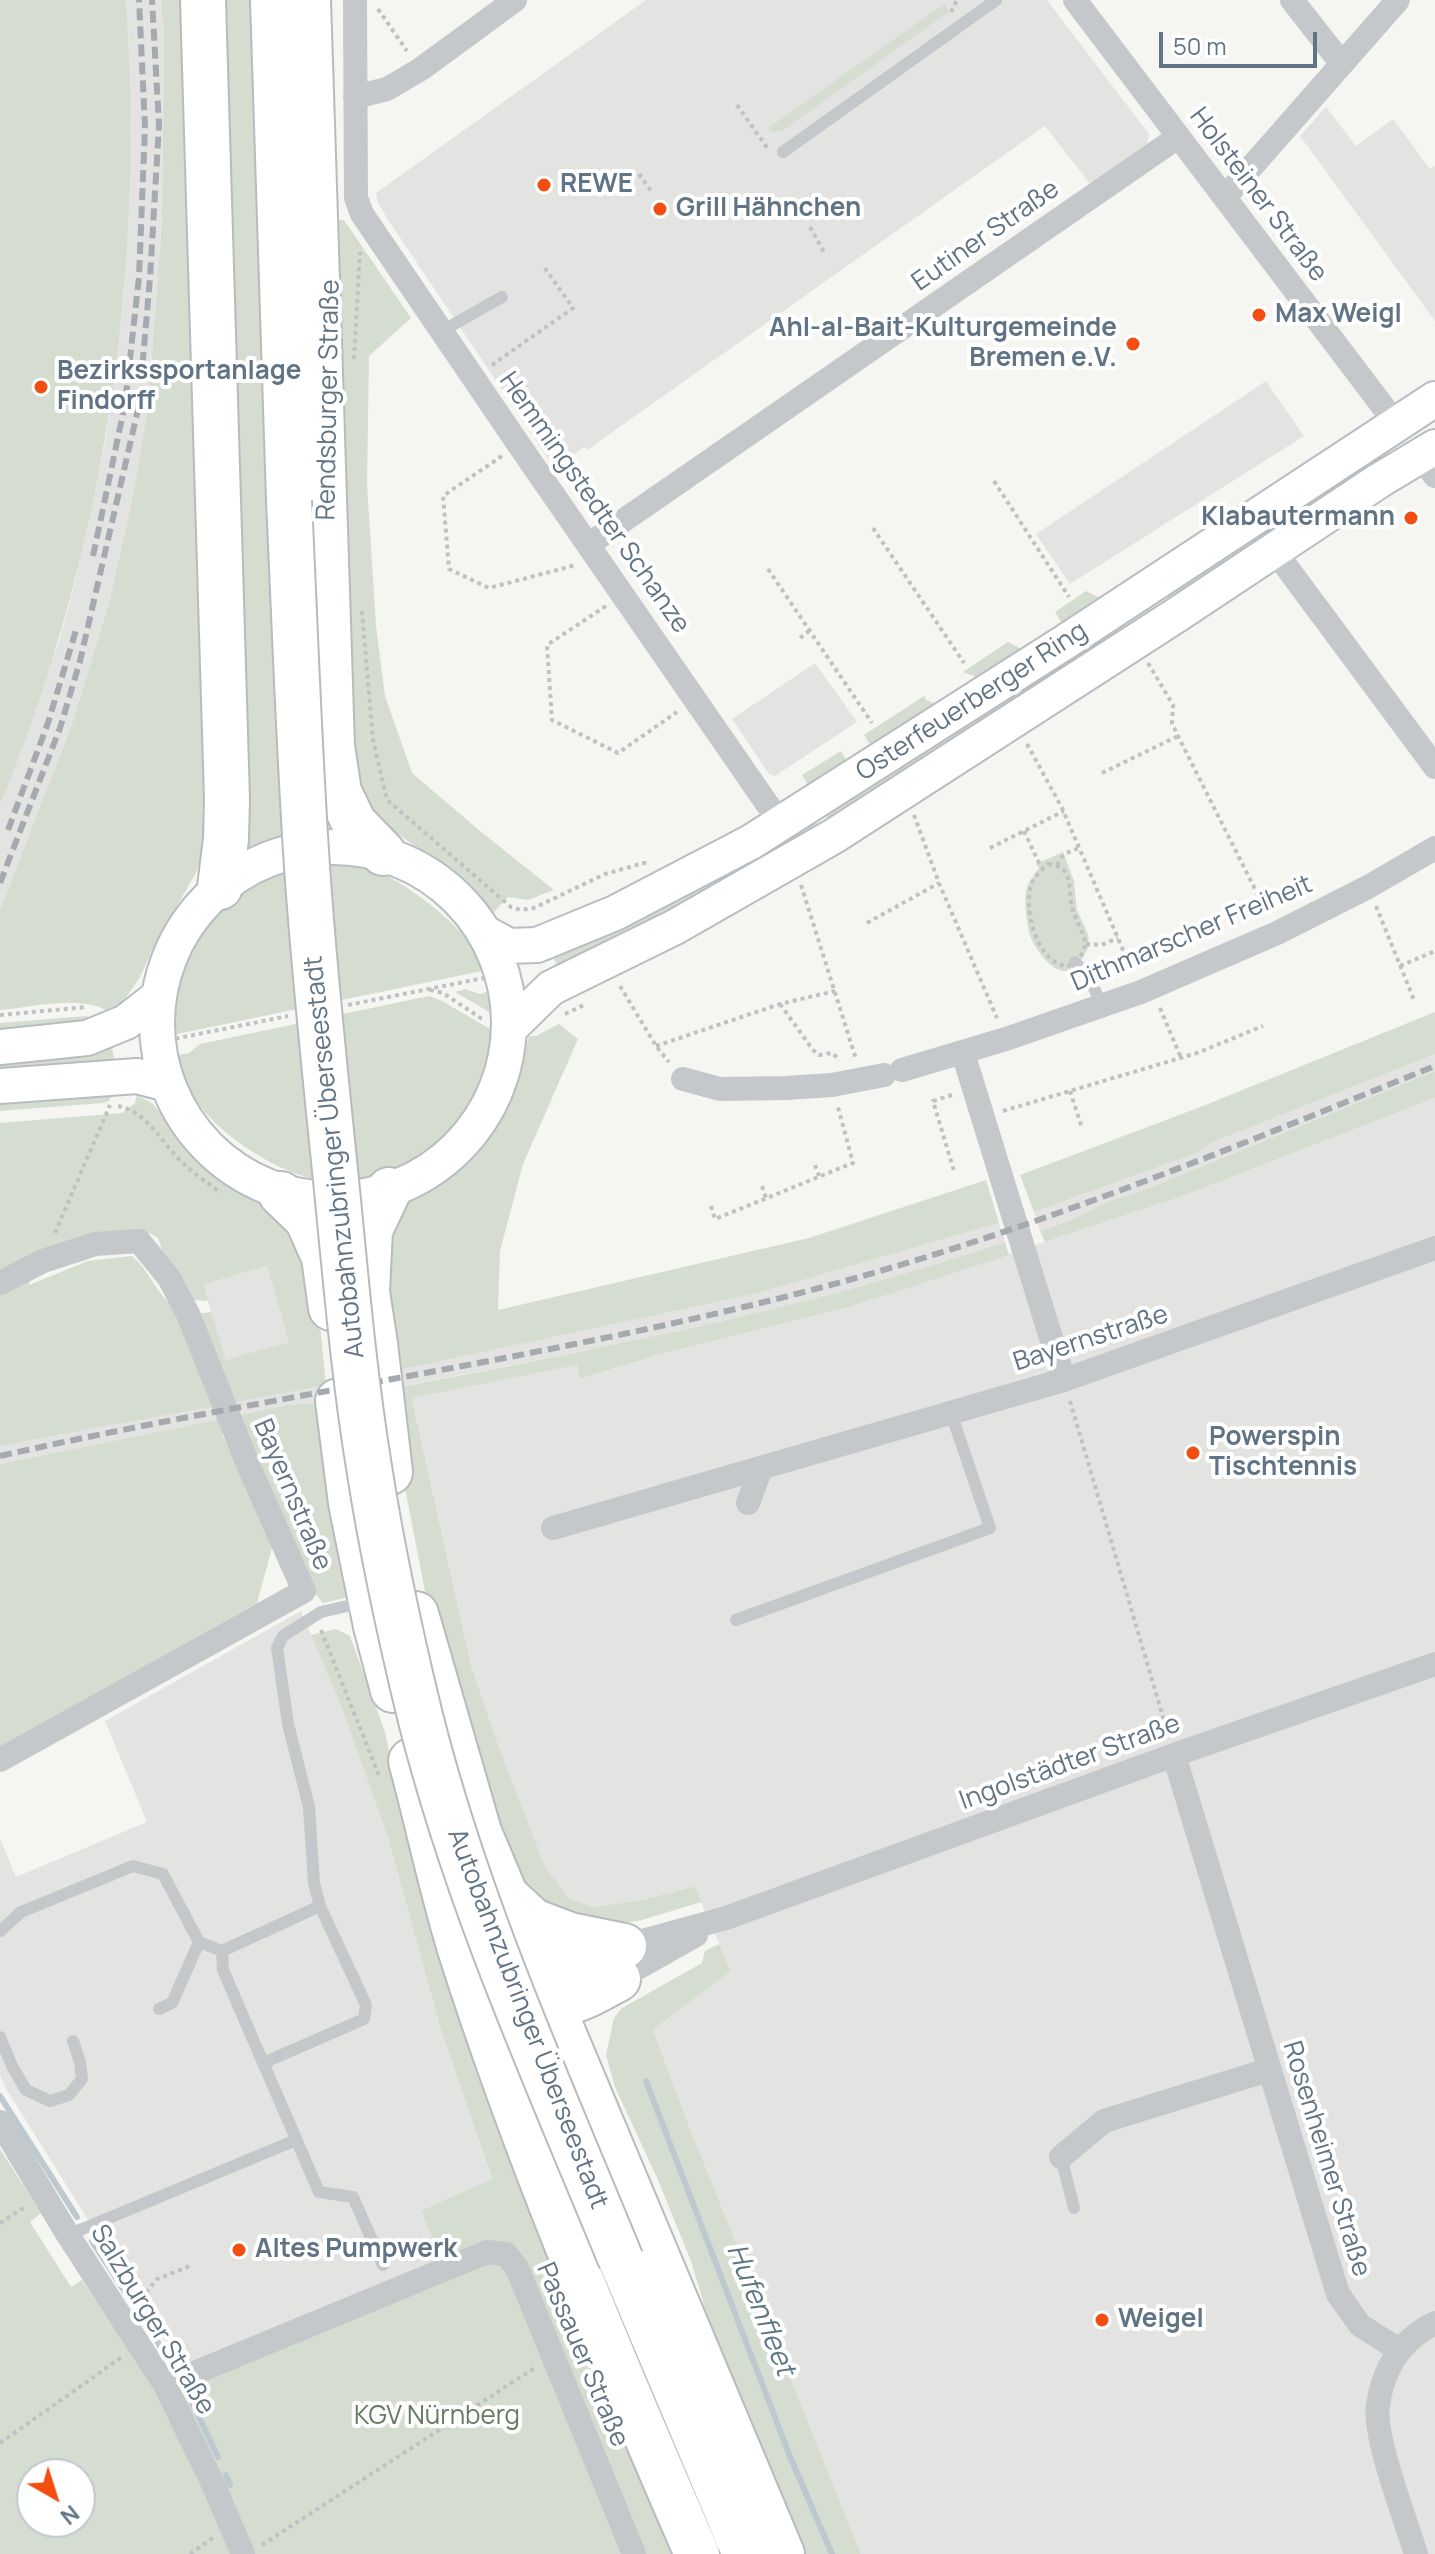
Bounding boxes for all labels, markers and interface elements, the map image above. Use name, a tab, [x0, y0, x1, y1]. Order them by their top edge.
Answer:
scale bar	[1163, 16, 1321, 66]
text: 50 m	[1173, 29, 1227, 62]
street label: Holsteiner Straße	[1182, 102, 1334, 288]
place label: REWE	[560, 169, 633, 201]
street label: Eutiner Straße	[906, 174, 1066, 298]
marker: REWE	[535, 176, 553, 194]
place label: Grill Hähnchen	[676, 193, 861, 225]
marker: Grill Hähnchen	[651, 200, 669, 218]
street label: Rendsburger Straße	[311, 279, 347, 521]
place label: Max Weigl	[1275, 299, 1402, 331]
marker: Max Weigl	[1250, 306, 1268, 324]
place label: Ahl-al-Bait-Kulturgemeinde Bremen e.V.	[769, 313, 1117, 374]
marker: Ahl-al-Bait-Kulturgemeinde Bremen e.V.	[1124, 335, 1142, 353]
place label: Bezirkssportanlage Findorff	[57, 356, 301, 418]
street label: Hemmingstedter Schanze	[492, 367, 696, 639]
marker: Bezirkssportanlage Findorff	[32, 378, 50, 396]
place label: Klabautermann	[1201, 502, 1395, 534]
marker: Klabautermann	[1402, 509, 1420, 527]
street label: Osterfeuerberger Ring	[851, 616, 1093, 788]
street label: Dithmarscher Freiheit	[1067, 869, 1317, 999]
street label: Autobahnzubringer Überseestadt	[298, 954, 372, 1360]
street label: Bayernstraße	[1010, 1299, 1172, 1379]
street label: Bayernstraße	[246, 1415, 338, 1575]
place label: Powerspin Tischtennis	[1209, 1422, 1357, 1484]
marker: Powerspin Tischtennis	[1184, 1444, 1202, 1462]
street label: Ingolstädter Straße	[955, 1709, 1185, 1817]
street label: Autobahnzubringer Überseestadt	[440, 1825, 614, 2213]
street label: Rosenheimer Straße	[1275, 2038, 1377, 2280]
street label: Salzburger Straße	[83, 2220, 221, 2420]
place label: Altes Pumpwerk	[255, 2234, 457, 2266]
water label: Hufenfleet	[718, 2239, 802, 2381]
marker: Altes Pumpwerk	[230, 2241, 248, 2259]
street label: Passauer Straße	[529, 2258, 635, 2452]
place label: Weigel	[1118, 2304, 1204, 2336]
marker: Weigel	[1093, 2311, 1111, 2329]
park label: KGV Nürnberg	[354, 2401, 520, 2433]
north arrow	[16, 2458, 96, 2538]
text: N	[54, 2498, 85, 2532]

